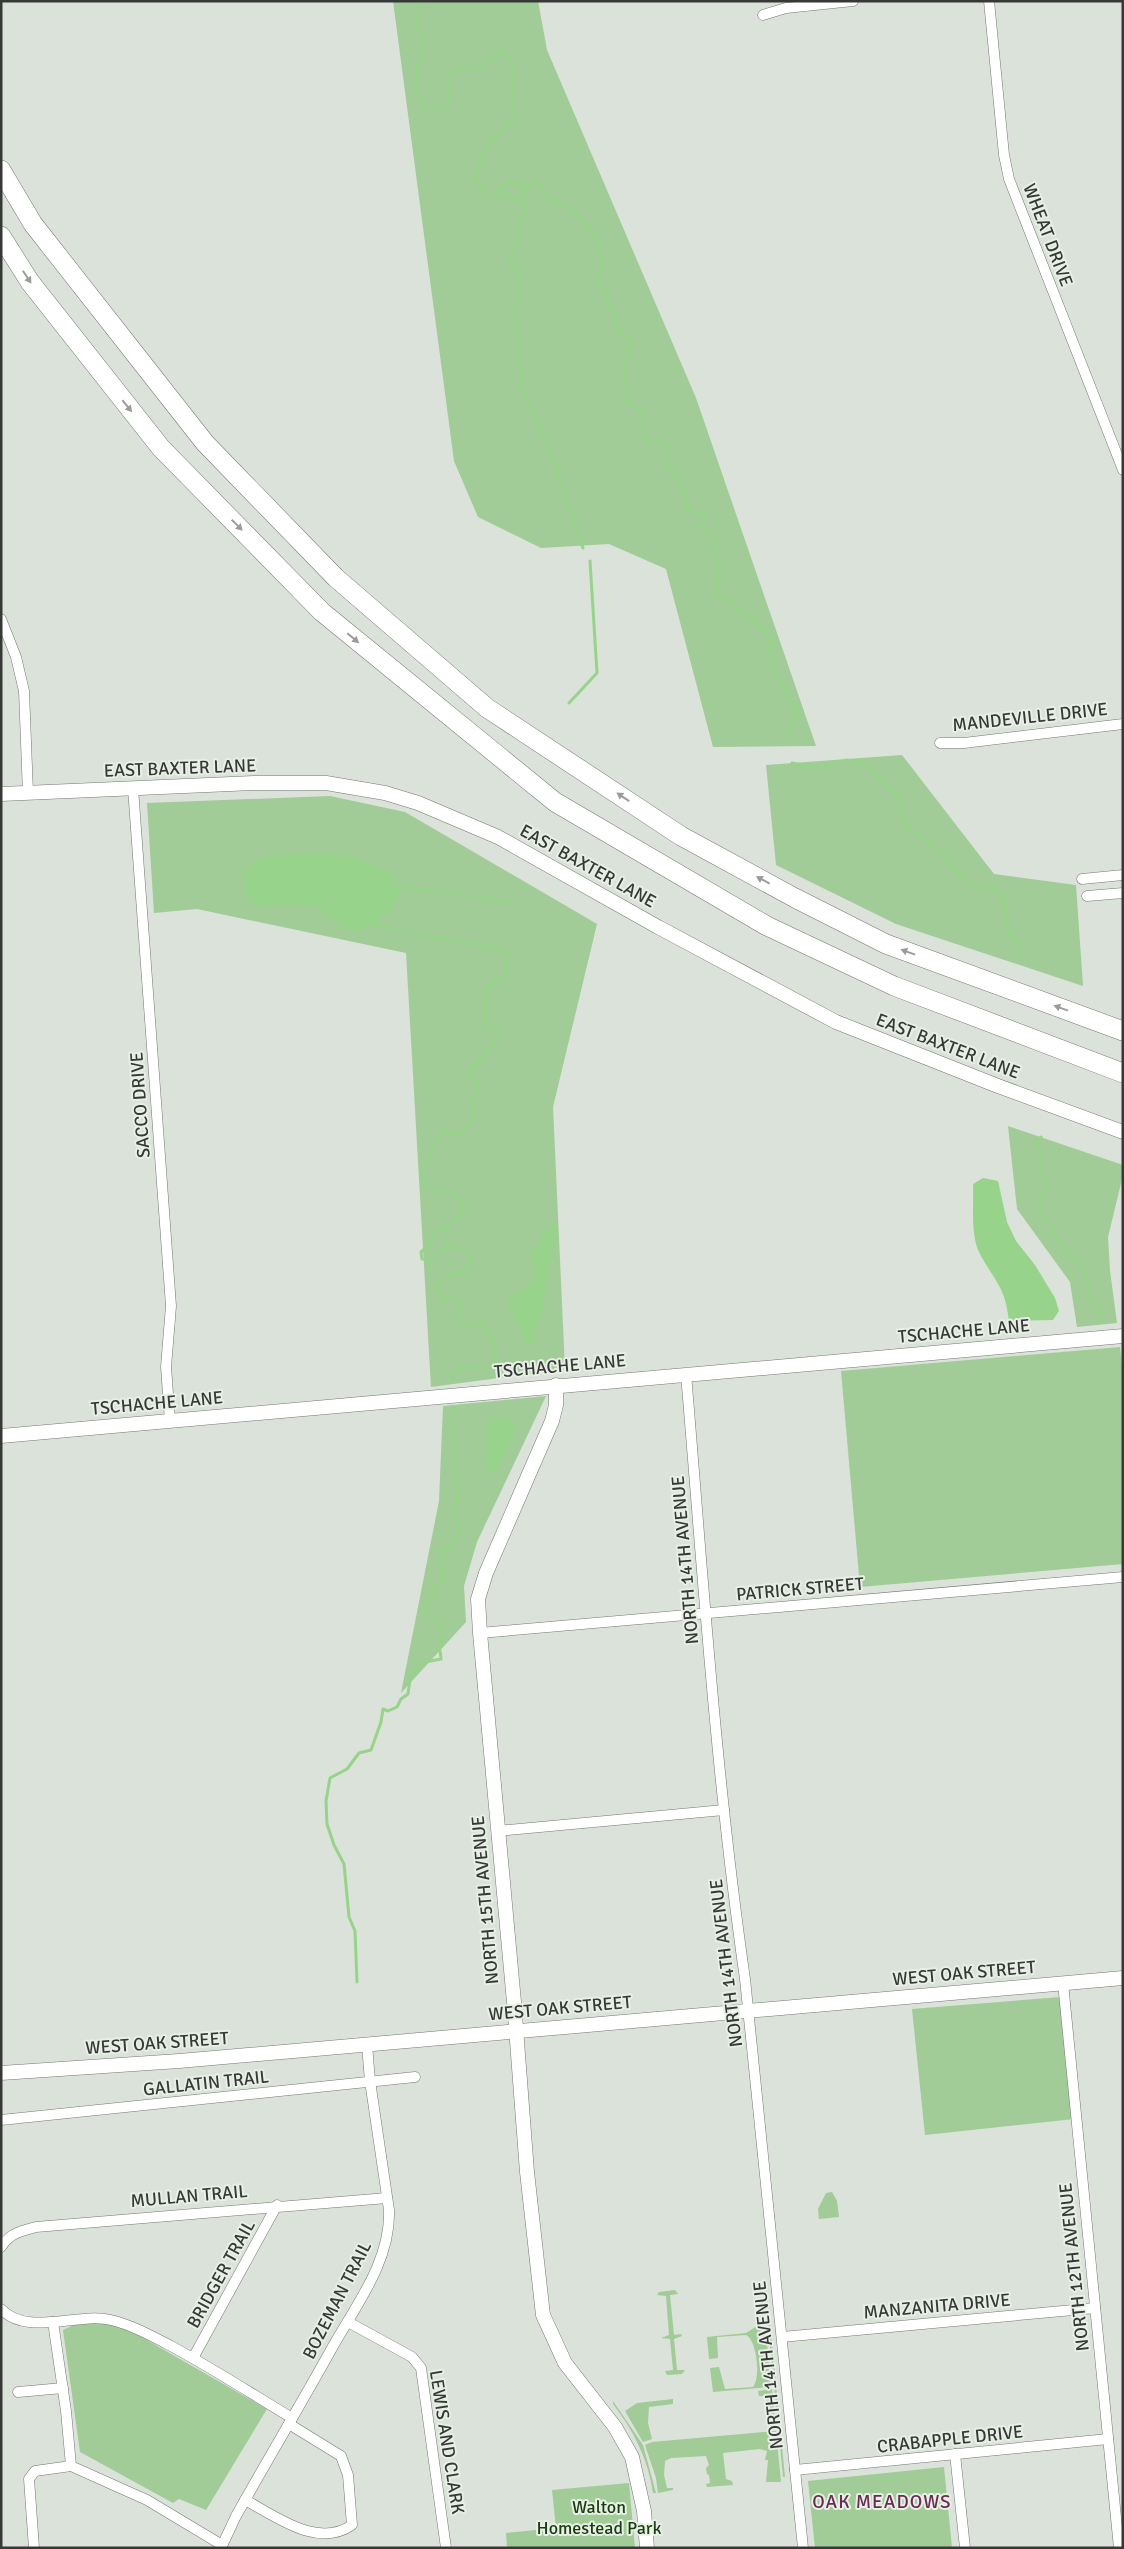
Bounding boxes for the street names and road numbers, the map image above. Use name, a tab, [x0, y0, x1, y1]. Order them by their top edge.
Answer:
street label: WHEAT DRIVE	[1018, 180, 1078, 290]
street label: MANDEVILLE DRIVE	[951, 698, 1109, 736]
street label: EAST BAXTER LANE	[103, 754, 257, 782]
street label: EAST BAXTER LANE	[516, 819, 660, 913]
street label: EAST BAXTER LANE	[873, 1008, 1023, 1084]
street label: SACCO DRIVE	[125, 1051, 155, 1159]
street label: TSCHACHE LANE	[897, 1314, 1031, 1348]
street label: TSCHACHE LANE	[493, 1349, 627, 1383]
street label: TSCHACHE LANE	[90, 1386, 224, 1420]
street label: NORTH 14TH AVENUE	[667, 1475, 703, 1645]
street label: PATRICK STREET	[735, 1572, 865, 1606]
street label: NORTH 15TH AVENUE	[467, 1815, 503, 1985]
street label: NORTH 14TH AVENUE	[705, 1878, 747, 2048]
street label: WEST OAK STREET	[892, 1956, 1037, 1990]
street label: WEST OAK STREET	[488, 1991, 633, 2025]
street label: WEST OAK STREET	[85, 2027, 230, 2059]
street label: GALLATIN TRAIL	[142, 2065, 270, 2101]
street label: MULLAN TRAIL	[130, 2180, 248, 2212]
street label: NORTH 12TH AVENUE	[1054, 2182, 1094, 2352]
street label: BRIDGER TRAIL	[182, 2216, 260, 2332]
street label: BOZEMAN TRAIL	[298, 2237, 376, 2363]
street label: NORTH 14TH AVENUE	[748, 2280, 788, 2450]
street label: MANZANITA DRIVE	[863, 2289, 1011, 2323]
street label: LEWIS AND CLARK	[425, 2368, 469, 2516]
street label: CRABAPPLE DRIVE	[876, 2420, 1024, 2458]

